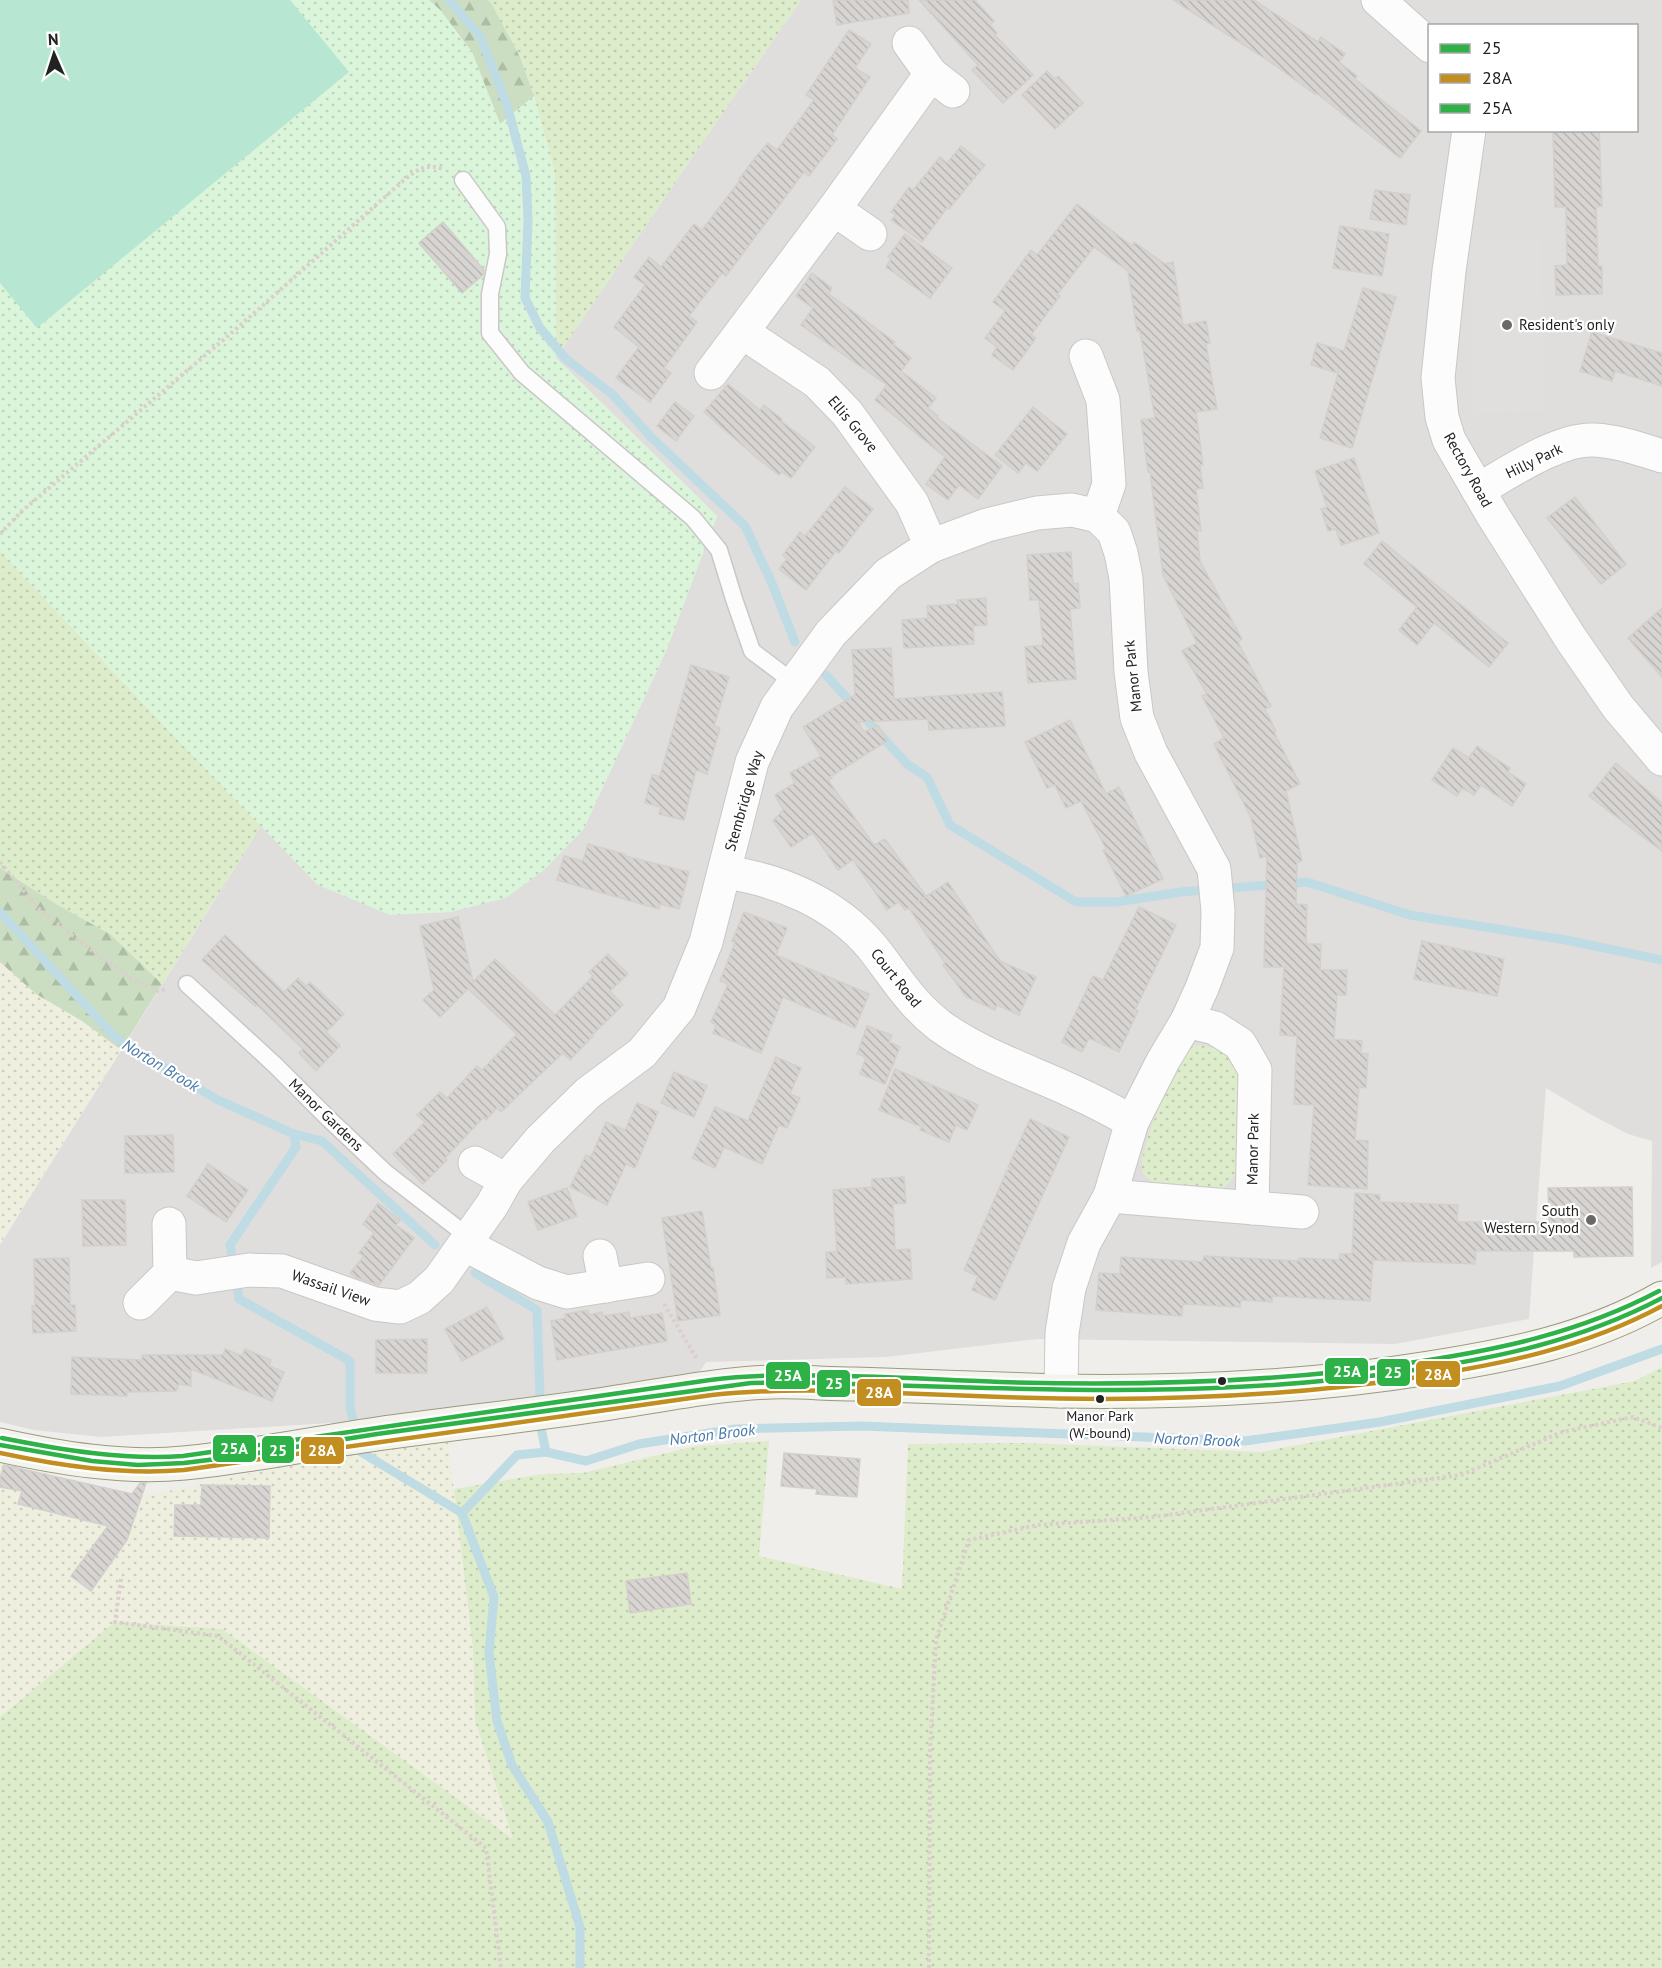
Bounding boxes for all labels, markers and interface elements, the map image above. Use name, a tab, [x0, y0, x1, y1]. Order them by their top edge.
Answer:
north arrow	[24, 24, 84, 84]
legend	[1428, 24, 1638, 132]
text: N	[47, 29, 59, 49]
text: 25	[1482, 36, 1502, 59]
text: 28A	[1482, 66, 1513, 89]
text: 25A	[1482, 96, 1513, 119]
place label: Resident's only	[1519, 315, 1614, 334]
marker: Resident's only	[1500, 318, 1514, 332]
street label: Ellis Grove	[824, 392, 883, 456]
street label: Rectory Road	[1440, 429, 1497, 511]
street label: Hilly Park	[1502, 438, 1566, 482]
street label: Manor Park	[1119, 638, 1146, 713]
street label: Stembridge Way	[720, 748, 767, 853]
street label: Court Road	[867, 944, 926, 1011]
water label: Norton Brook	[119, 1034, 204, 1096]
street label: Manor Gardens	[285, 1074, 368, 1155]
street label: Manor Park	[1242, 1112, 1263, 1185]
place label: South Western Synod	[1484, 1201, 1579, 1237]
marker: South Western Synod	[1584, 1213, 1598, 1227]
street label: Wassail View	[289, 1265, 373, 1310]
line badge: 25A	[1324, 1357, 1369, 1385]
line badge: 25	[1376, 1358, 1411, 1387]
line badge: 28A	[1415, 1360, 1461, 1388]
line badge: 25A	[765, 1361, 811, 1390]
text: 25A	[1333, 1361, 1361, 1381]
text: 25	[1384, 1362, 1402, 1382]
text: 28A	[1424, 1364, 1452, 1384]
text: 25A	[774, 1365, 802, 1385]
line badge: 25	[816, 1369, 851, 1398]
text: 25	[825, 1373, 843, 1393]
unlabelled marker	[1216, 1375, 1228, 1387]
line badge: 28A	[856, 1378, 902, 1407]
text: 28A	[865, 1382, 893, 1402]
marker: Manor Park (W-bound)	[1094, 1393, 1106, 1405]
place label: Manor Park (W-bound)	[1066, 1407, 1134, 1442]
water label: Norton Brook	[668, 1419, 757, 1449]
water label: Norton Brook	[1154, 1427, 1241, 1451]
line badge: 25A	[212, 1434, 257, 1463]
line badge: 25	[261, 1435, 295, 1464]
line badge: 28A	[300, 1436, 345, 1465]
text: 25A	[220, 1438, 248, 1458]
text: 25	[269, 1440, 287, 1460]
text: 28A	[308, 1440, 336, 1460]

